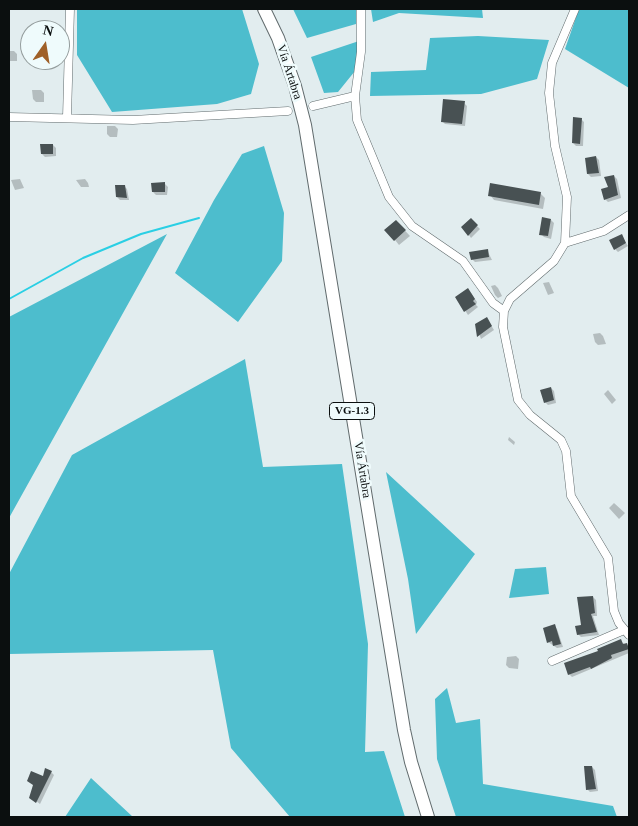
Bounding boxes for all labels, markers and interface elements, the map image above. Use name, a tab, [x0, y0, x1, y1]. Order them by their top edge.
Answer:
north arrow	[20, 20, 70, 70]
text: N	[42, 22, 55, 39]
street label: Vía Ártabra	[273, 43, 305, 101]
road number: VG-1.3	[330, 402, 374, 420]
street label: Vía Ártabra	[350, 441, 374, 499]

